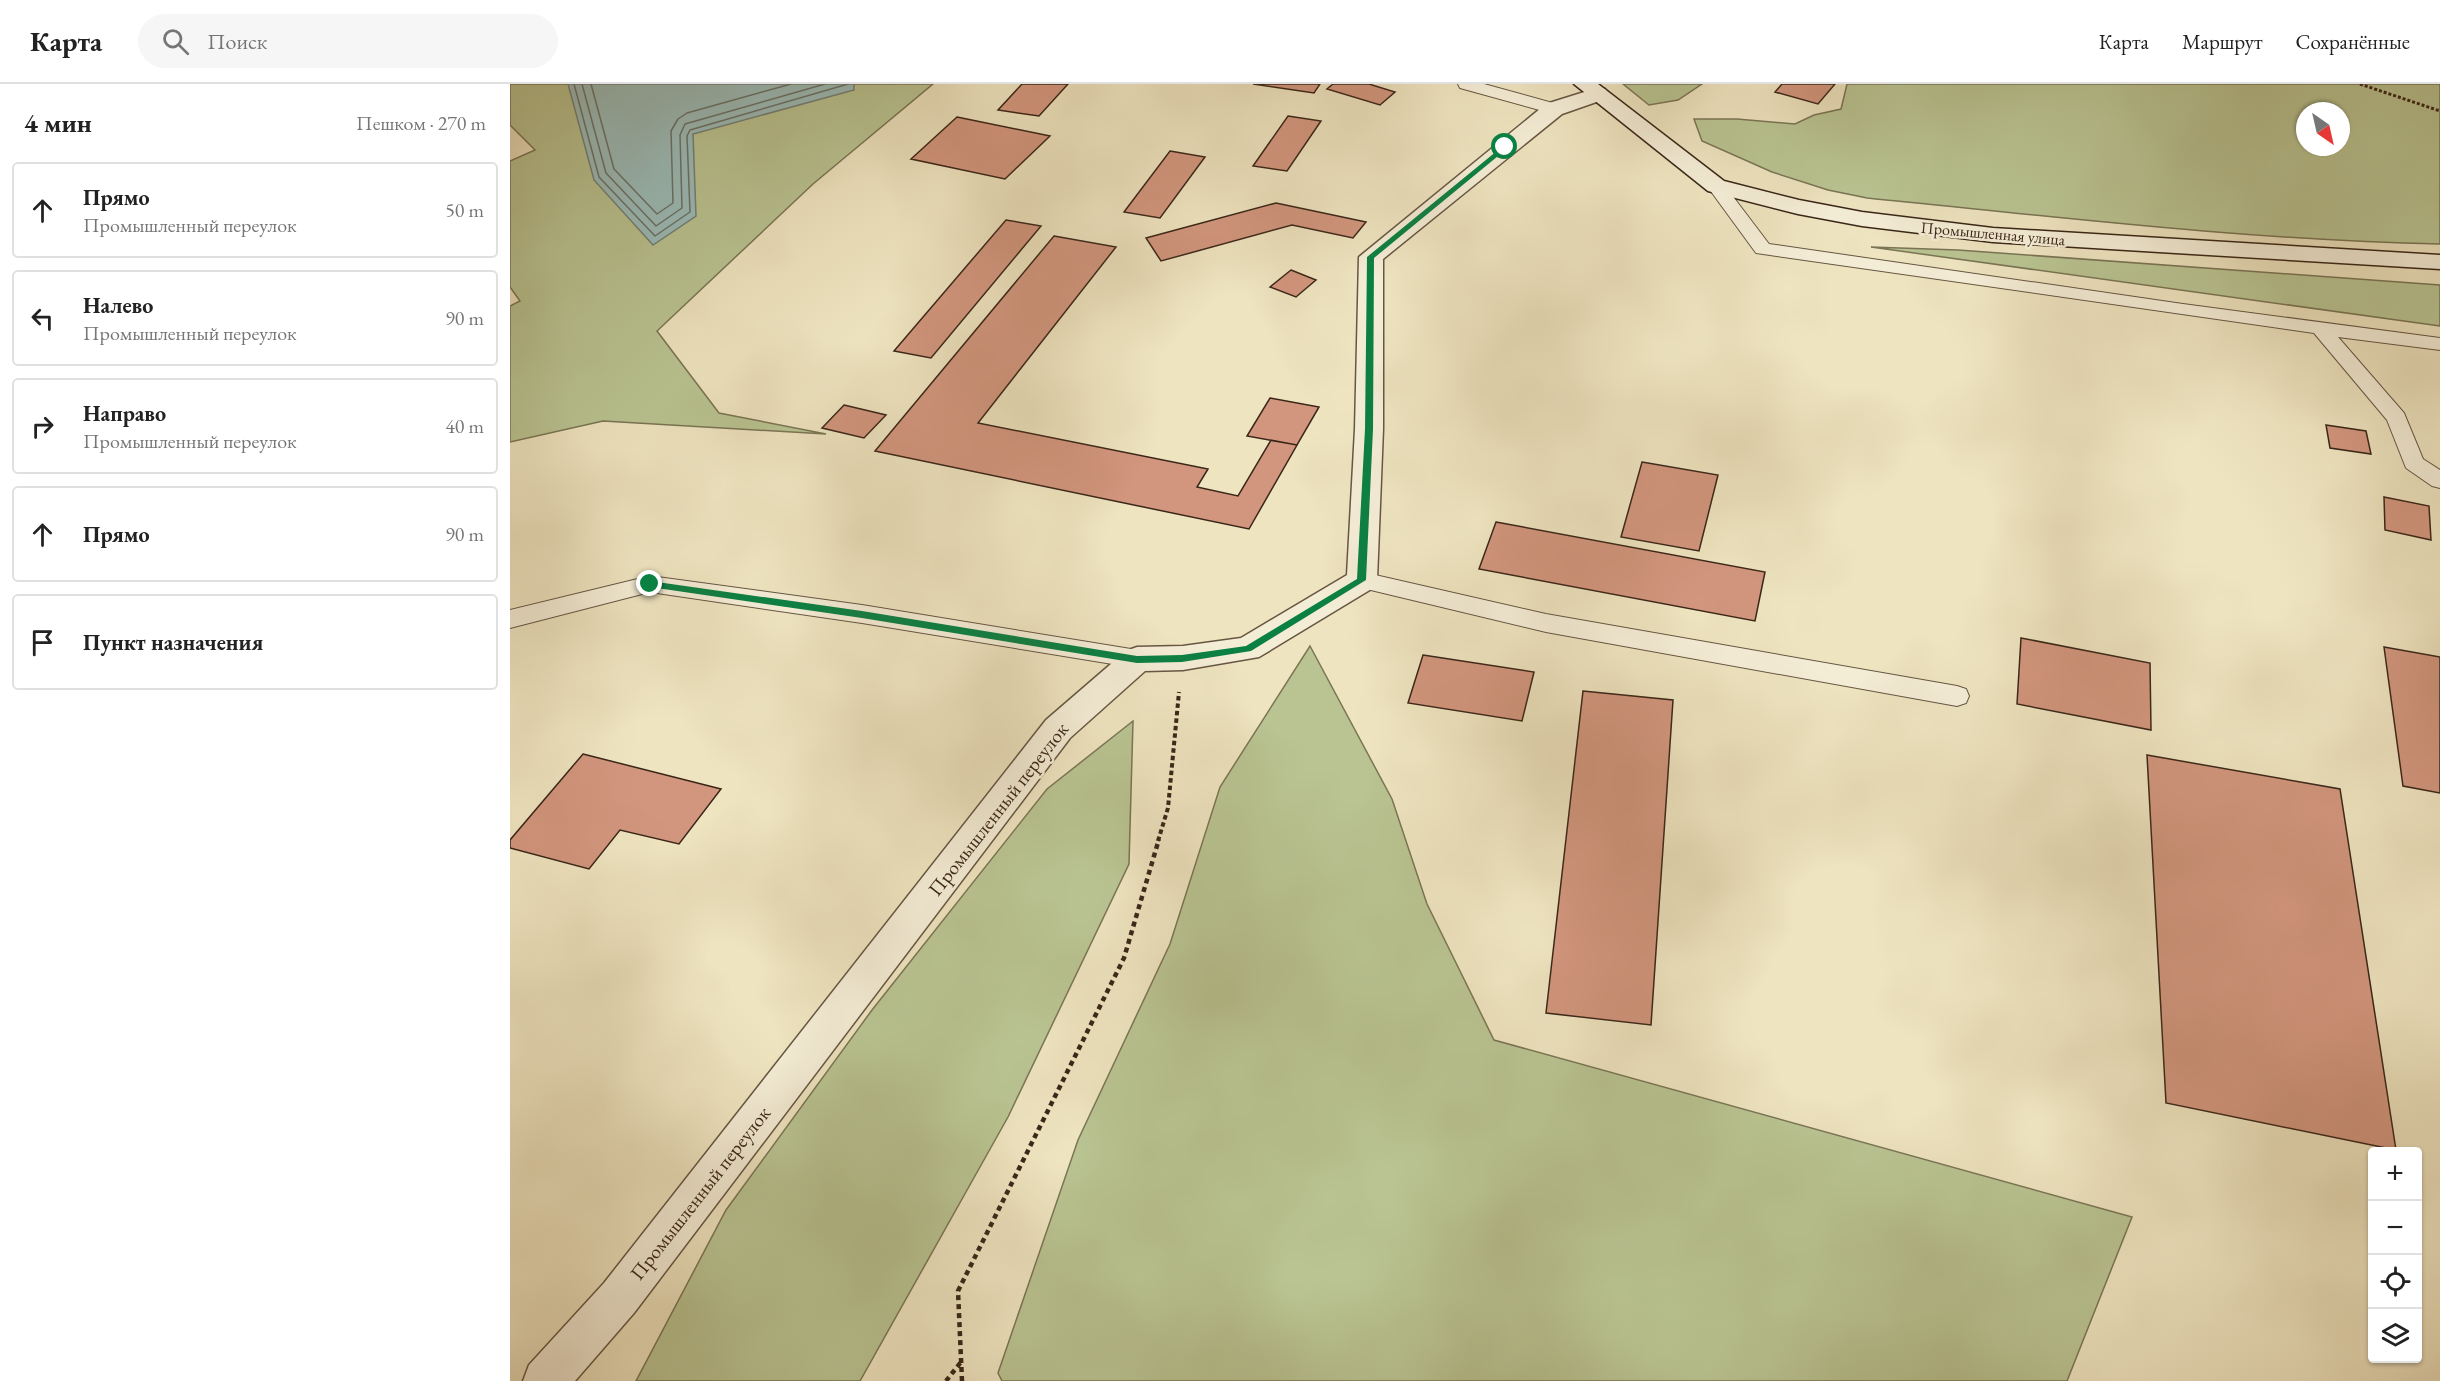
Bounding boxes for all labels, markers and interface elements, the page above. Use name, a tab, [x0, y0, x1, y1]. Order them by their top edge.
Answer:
search box	[138, 14, 558, 68]
text: Карта	[30, 23, 102, 59]
icon: search	[159, 25, 192, 58]
text: Поиск	[207, 27, 267, 56]
text: Карта	[2099, 28, 2149, 55]
text: Маршрут	[2182, 28, 2263, 55]
text: Сохранённые	[2296, 28, 2410, 55]
north arrow	[2296, 102, 2350, 156]
text: 4 мин	[24, 106, 92, 140]
text: Пешком · 270 m	[356, 110, 486, 136]
route start	[1491, 133, 1517, 159]
text: Прямо	[83, 183, 150, 212]
icon: ahead	[26, 194, 59, 227]
text: 50 m	[445, 197, 484, 223]
text: Промышленный переулок	[83, 212, 297, 238]
street label: Промышленная улица	[1920, 217, 2067, 250]
text: Налево	[83, 291, 153, 320]
icon: left	[26, 302, 59, 335]
text: 90 m	[445, 305, 484, 331]
text: Промышленный переулок	[83, 320, 297, 346]
text: Направо	[83, 399, 166, 428]
icon: right	[26, 410, 59, 443]
text: 40 m	[445, 413, 484, 439]
text: Промышленный переулок	[83, 428, 297, 454]
icon: ahead	[26, 518, 59, 551]
text: Прямо	[83, 520, 150, 549]
text: 90 m	[445, 521, 484, 547]
route end	[636, 570, 662, 596]
icon: arrive	[26, 626, 59, 659]
text: Пункт назначения	[83, 628, 263, 657]
street label: Промышленный переулок	[922, 716, 1074, 901]
street label: Промышленный переулок	[624, 1100, 776, 1285]
map controls	[2368, 1147, 2422, 1363]
button: +	[2368, 1147, 2422, 1201]
button: −	[2368, 1201, 2422, 1255]
button: locate	[2368, 1255, 2422, 1309]
button: layers	[2368, 1309, 2422, 1363]

